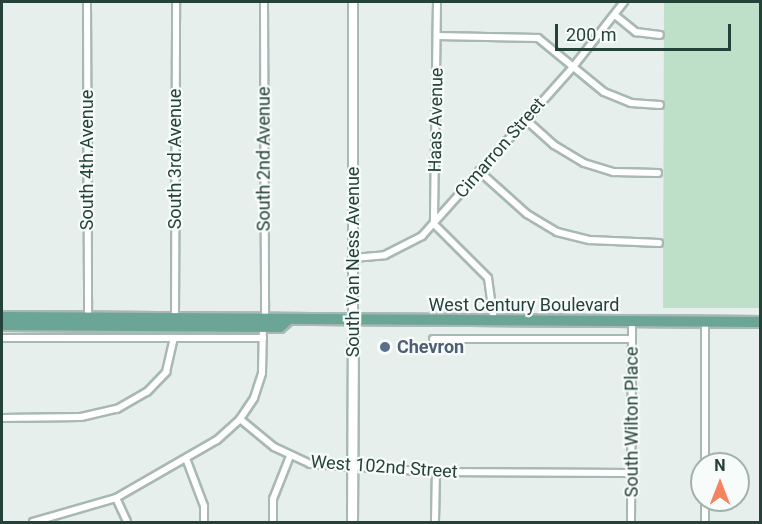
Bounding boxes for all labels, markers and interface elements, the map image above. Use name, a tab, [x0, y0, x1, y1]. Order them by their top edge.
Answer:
scale bar	[558, 12, 734, 50]
text: 200 m	[566, 24, 617, 45]
street label: Haas Avenue	[424, 67, 448, 173]
street label: South 2nd Avenue	[253, 87, 275, 231]
street label: South 3rd Avenue	[164, 89, 186, 229]
street label: South 4th Avenue	[76, 90, 98, 230]
street label: Cimarron Street	[451, 93, 549, 203]
street label: South Van Ness Avenue	[342, 167, 364, 357]
street label: West Century Boulevard	[429, 294, 619, 316]
place label: Chevron	[397, 336, 464, 358]
marker: Chevron	[378, 340, 392, 354]
street label: South Wilton Place	[621, 347, 643, 497]
street label: West 102nd Street	[310, 451, 458, 483]
north arrow	[690, 452, 750, 512]
text: N	[714, 456, 726, 475]

